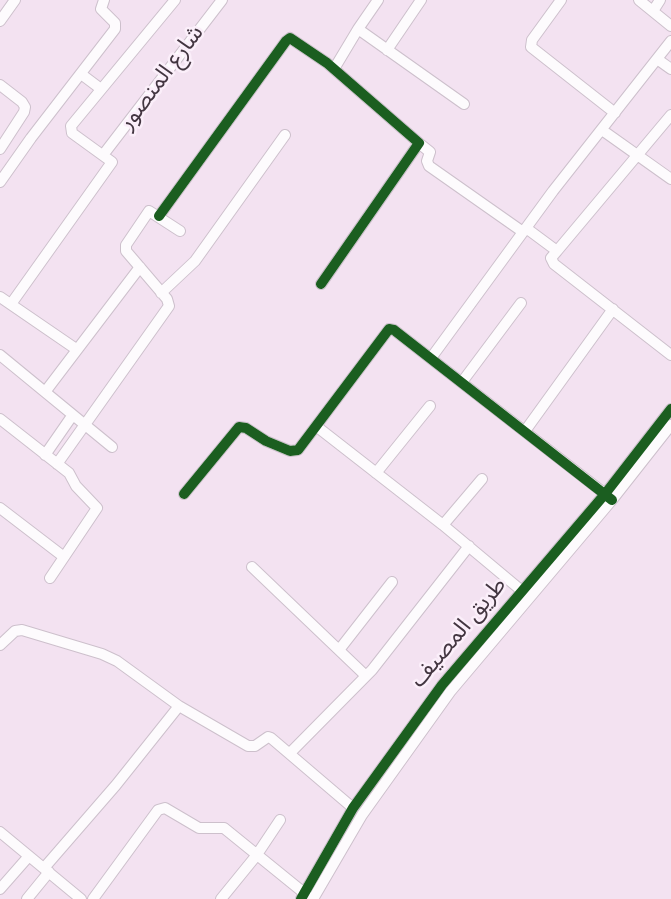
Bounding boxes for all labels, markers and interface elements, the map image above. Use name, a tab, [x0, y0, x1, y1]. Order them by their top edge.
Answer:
street label: شارع المنصور	[114, 20, 210, 136]
street label: طريق المصيف	[405, 572, 513, 694]

